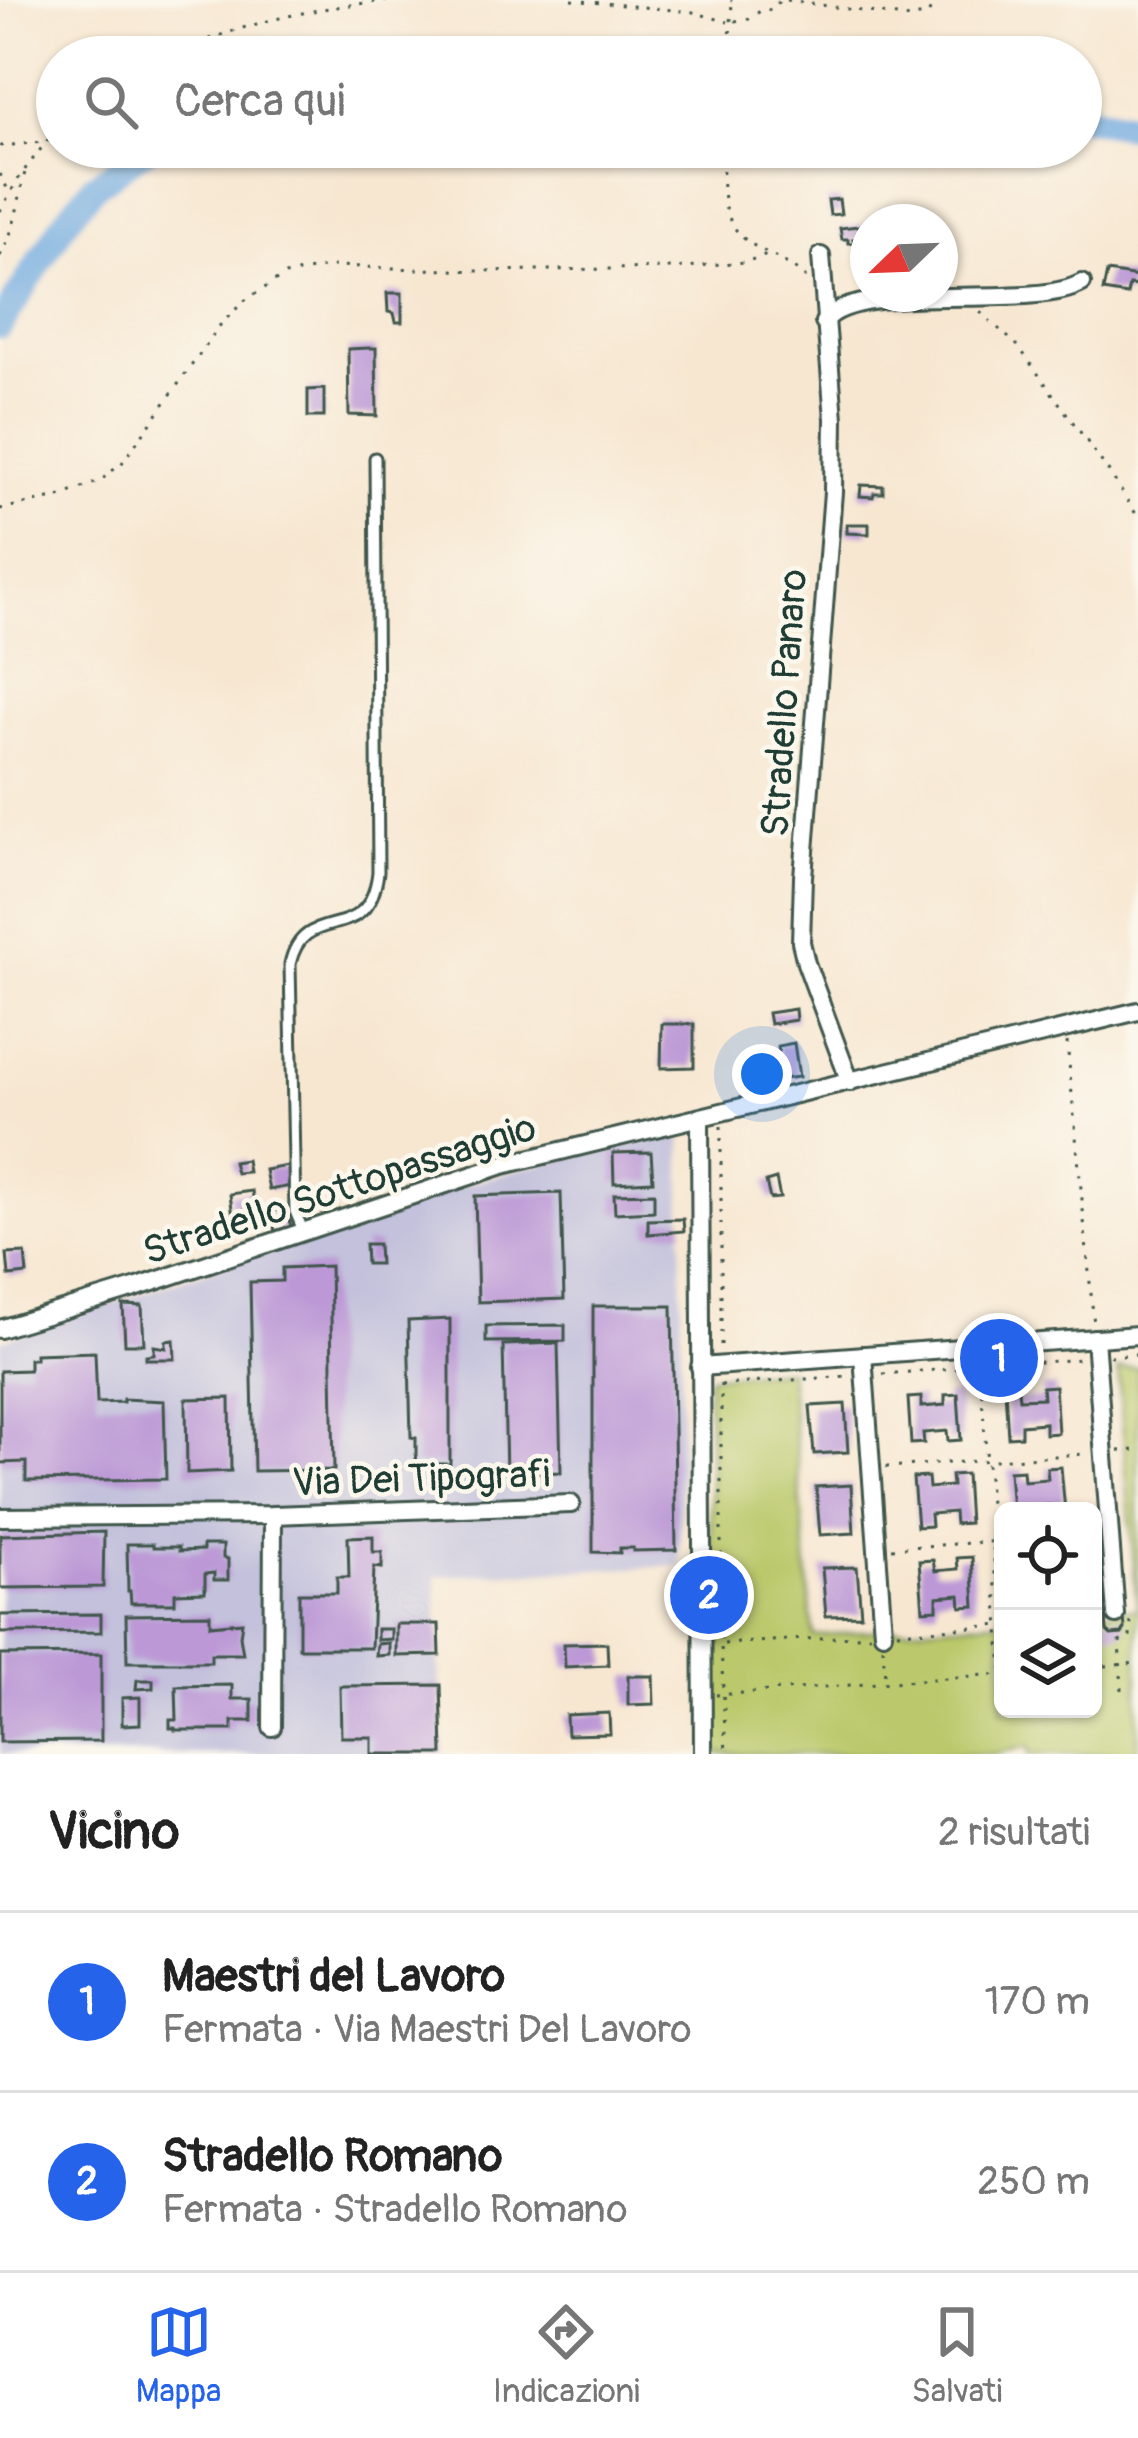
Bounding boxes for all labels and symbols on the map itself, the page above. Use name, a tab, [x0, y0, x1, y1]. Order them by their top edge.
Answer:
north arrow	[850, 204, 958, 312]
street label: Stradello Panaro	[751, 568, 818, 839]
your location	[732, 1044, 792, 1104]
street label: Stradello Sottopassaggio	[137, 1103, 542, 1276]
pin: 1	[960, 1313, 1038, 1403]
street label: Via Dei Tipografi	[291, 1450, 551, 1507]
pin: 2	[670, 1550, 748, 1640]

